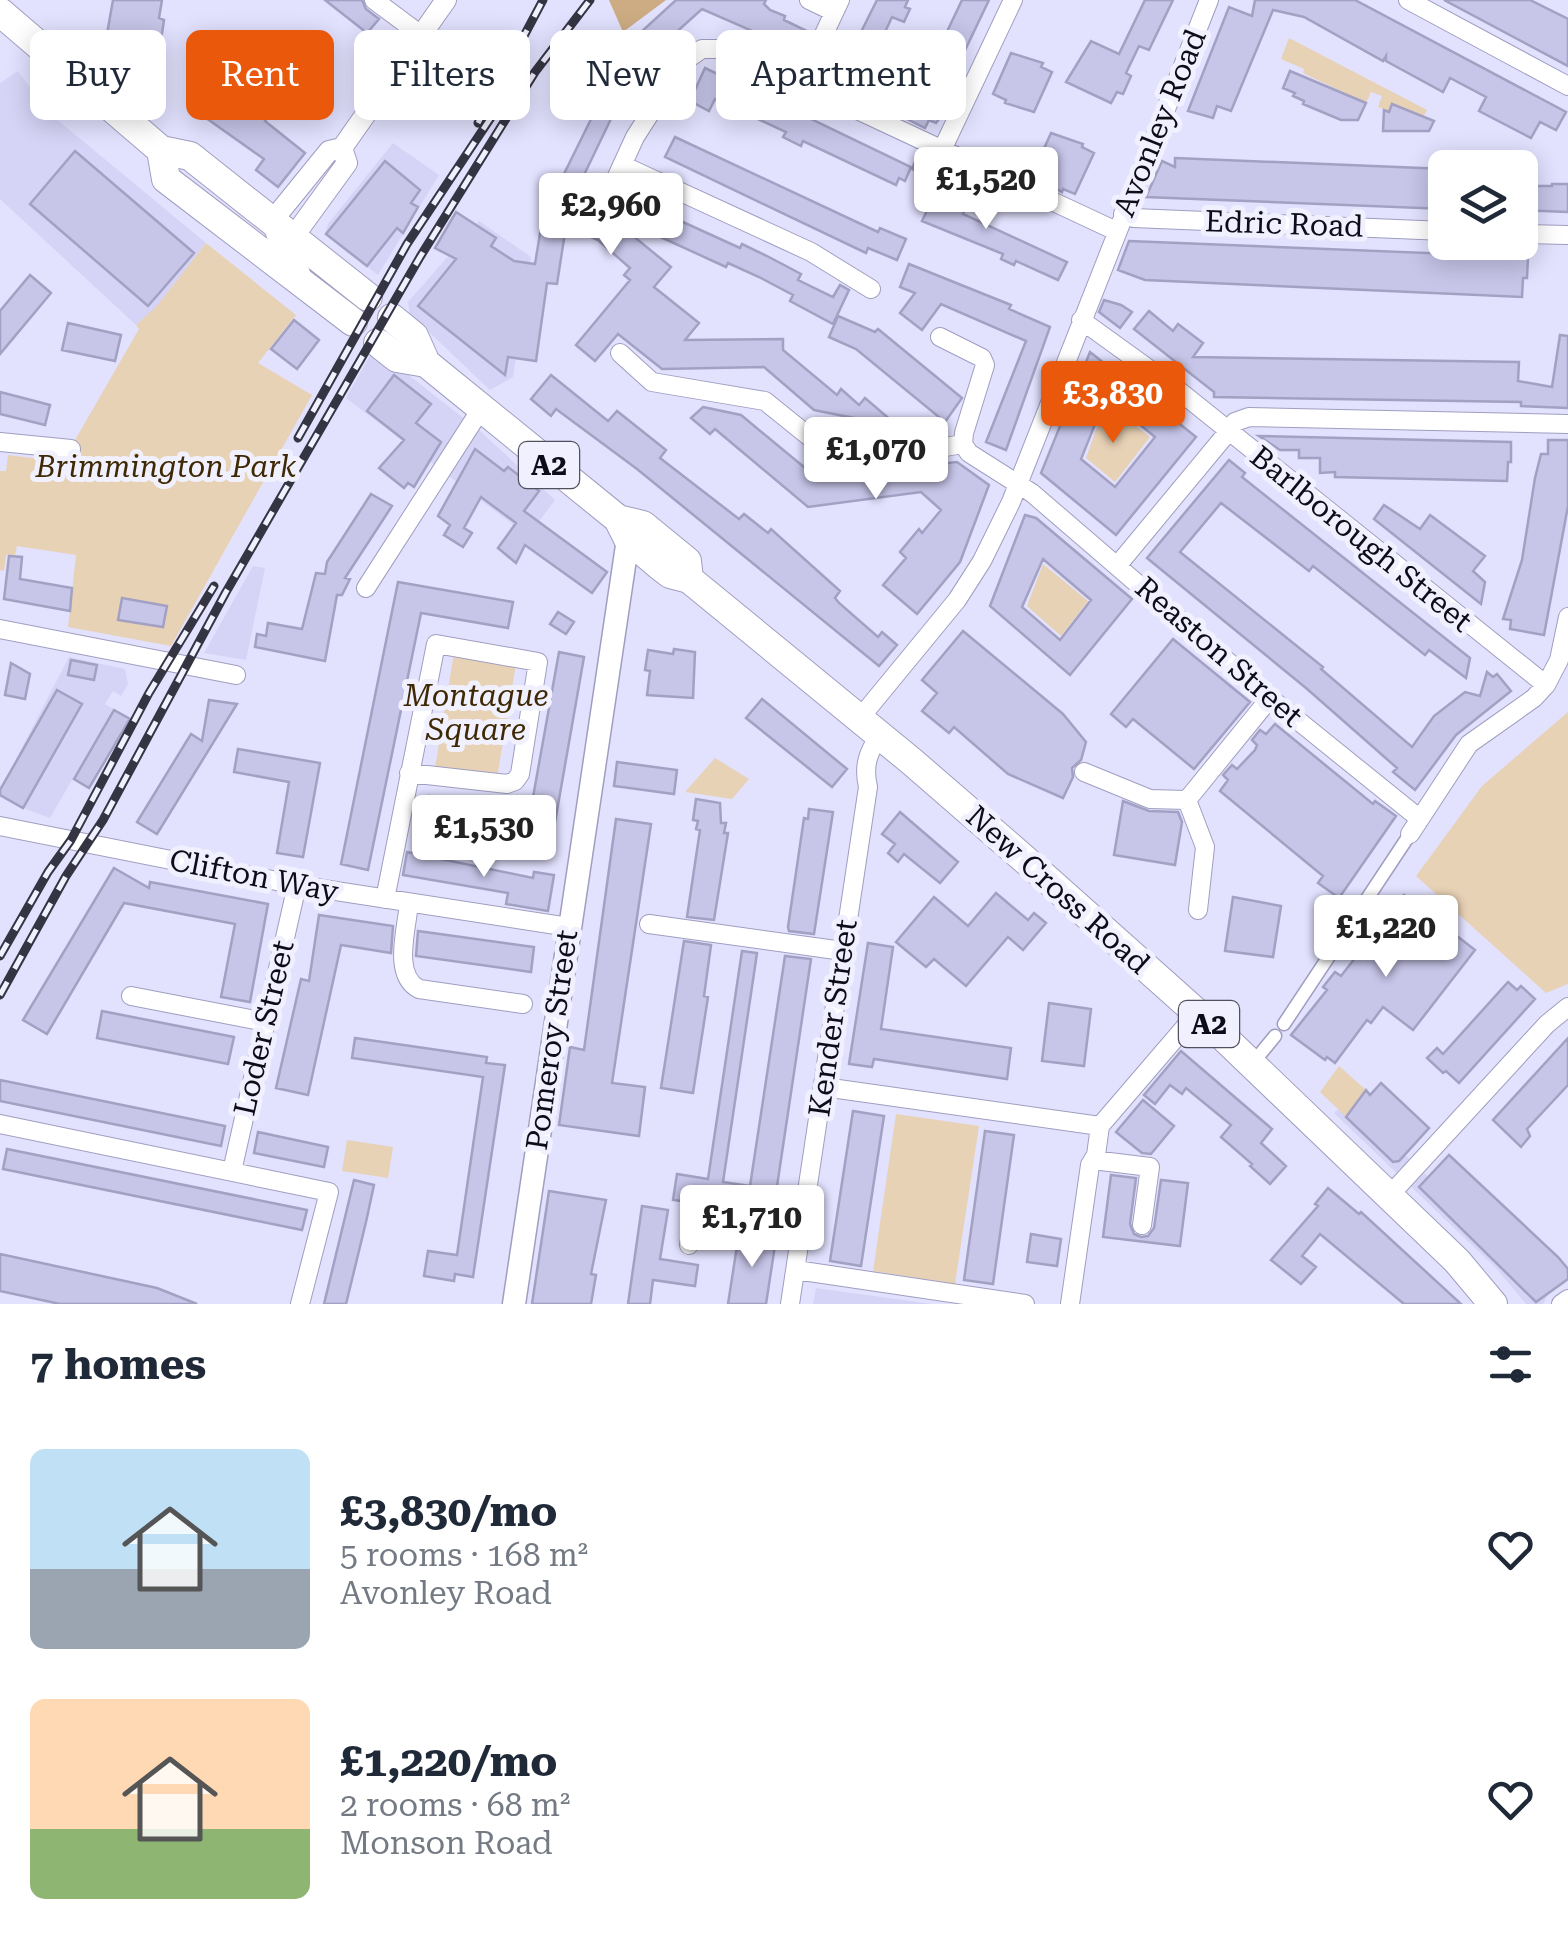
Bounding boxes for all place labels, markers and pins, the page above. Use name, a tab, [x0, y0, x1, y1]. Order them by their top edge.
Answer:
pin: £1,520	[905, 147, 1067, 232]
pin: £2,960	[530, 173, 692, 258]
pin: £3,830	[1032, 361, 1194, 446]
pin: £1,070	[795, 417, 957, 502]
pin: £1,530	[403, 795, 565, 880]
pin: £1,220	[1305, 895, 1467, 980]
pin: £1,710	[671, 1185, 833, 1270]

